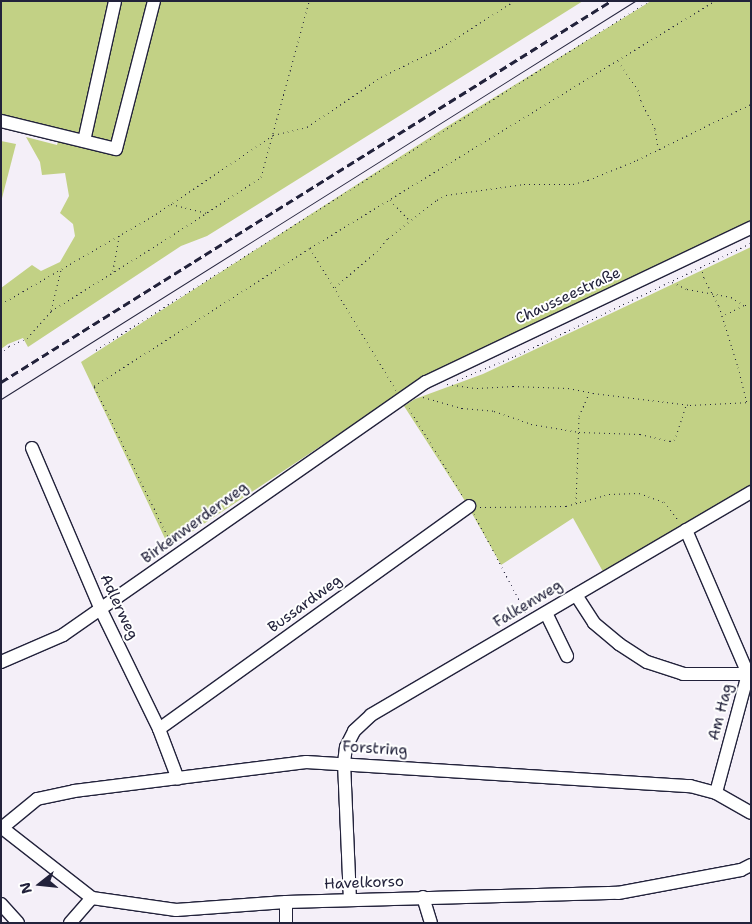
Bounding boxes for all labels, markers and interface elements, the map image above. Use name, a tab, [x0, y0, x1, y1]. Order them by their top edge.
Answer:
street label: Chausseestraße	[513, 264, 623, 328]
street label: Birkenwerderweg	[138, 478, 252, 568]
street label: Adlerweg	[96, 571, 142, 643]
street label: Bussardweg	[265, 571, 345, 637]
street label: Falkenweg	[490, 576, 566, 632]
street label: Am Hag	[705, 682, 737, 742]
street label: Forstring	[342, 738, 408, 760]
north arrow	[15, 859, 65, 909]
street label: Havelkorso	[324, 873, 404, 893]
text: N	[15, 880, 36, 896]

